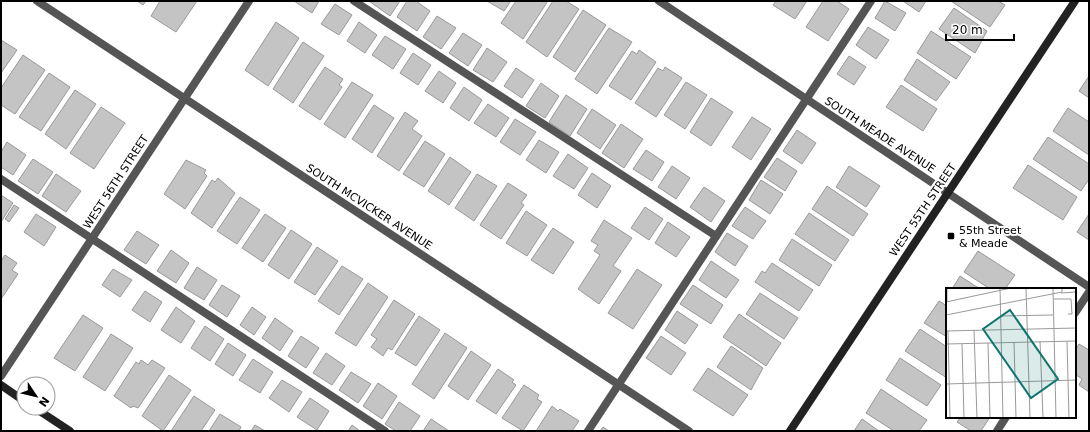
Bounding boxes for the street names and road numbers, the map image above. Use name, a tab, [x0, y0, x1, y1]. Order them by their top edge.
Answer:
street label: SOUTH MEADE AVENUE	[822, 94, 938, 176]
street label: WEST 56TH STREET	[81, 132, 151, 231]
street label: SOUTH MCVICKER AVENUE	[304, 161, 434, 253]
street label: WEST 55TH STREET	[887, 161, 959, 259]

